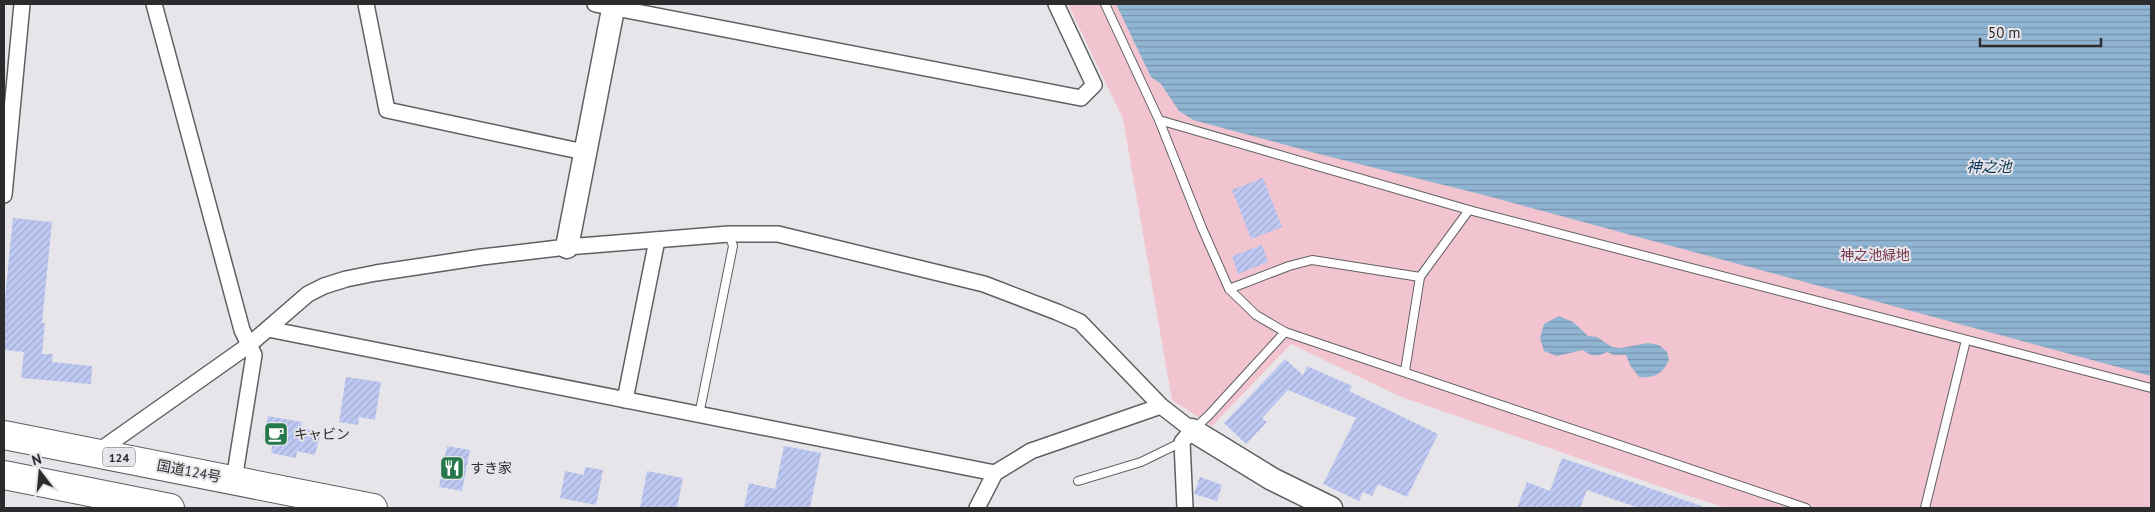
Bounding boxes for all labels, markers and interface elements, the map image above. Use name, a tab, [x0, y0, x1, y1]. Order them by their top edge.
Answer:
scale bar	[1980, 15, 2101, 47]
text: 50 m	[1988, 23, 2021, 42]
water label: 神之池	[1966, 157, 2013, 176]
park label: 神之池緑地	[1840, 246, 1910, 264]
cafe icon: キャビン	[263, 421, 289, 447]
place label: キャビン	[294, 425, 350, 443]
north arrow	[15, 447, 65, 497]
road number: 124	[103, 448, 135, 467]
text: N	[30, 450, 43, 469]
restaurant icon: すき家	[439, 455, 465, 481]
street label: 国道124号	[155, 456, 223, 486]
place label: すき家	[470, 459, 512, 477]

